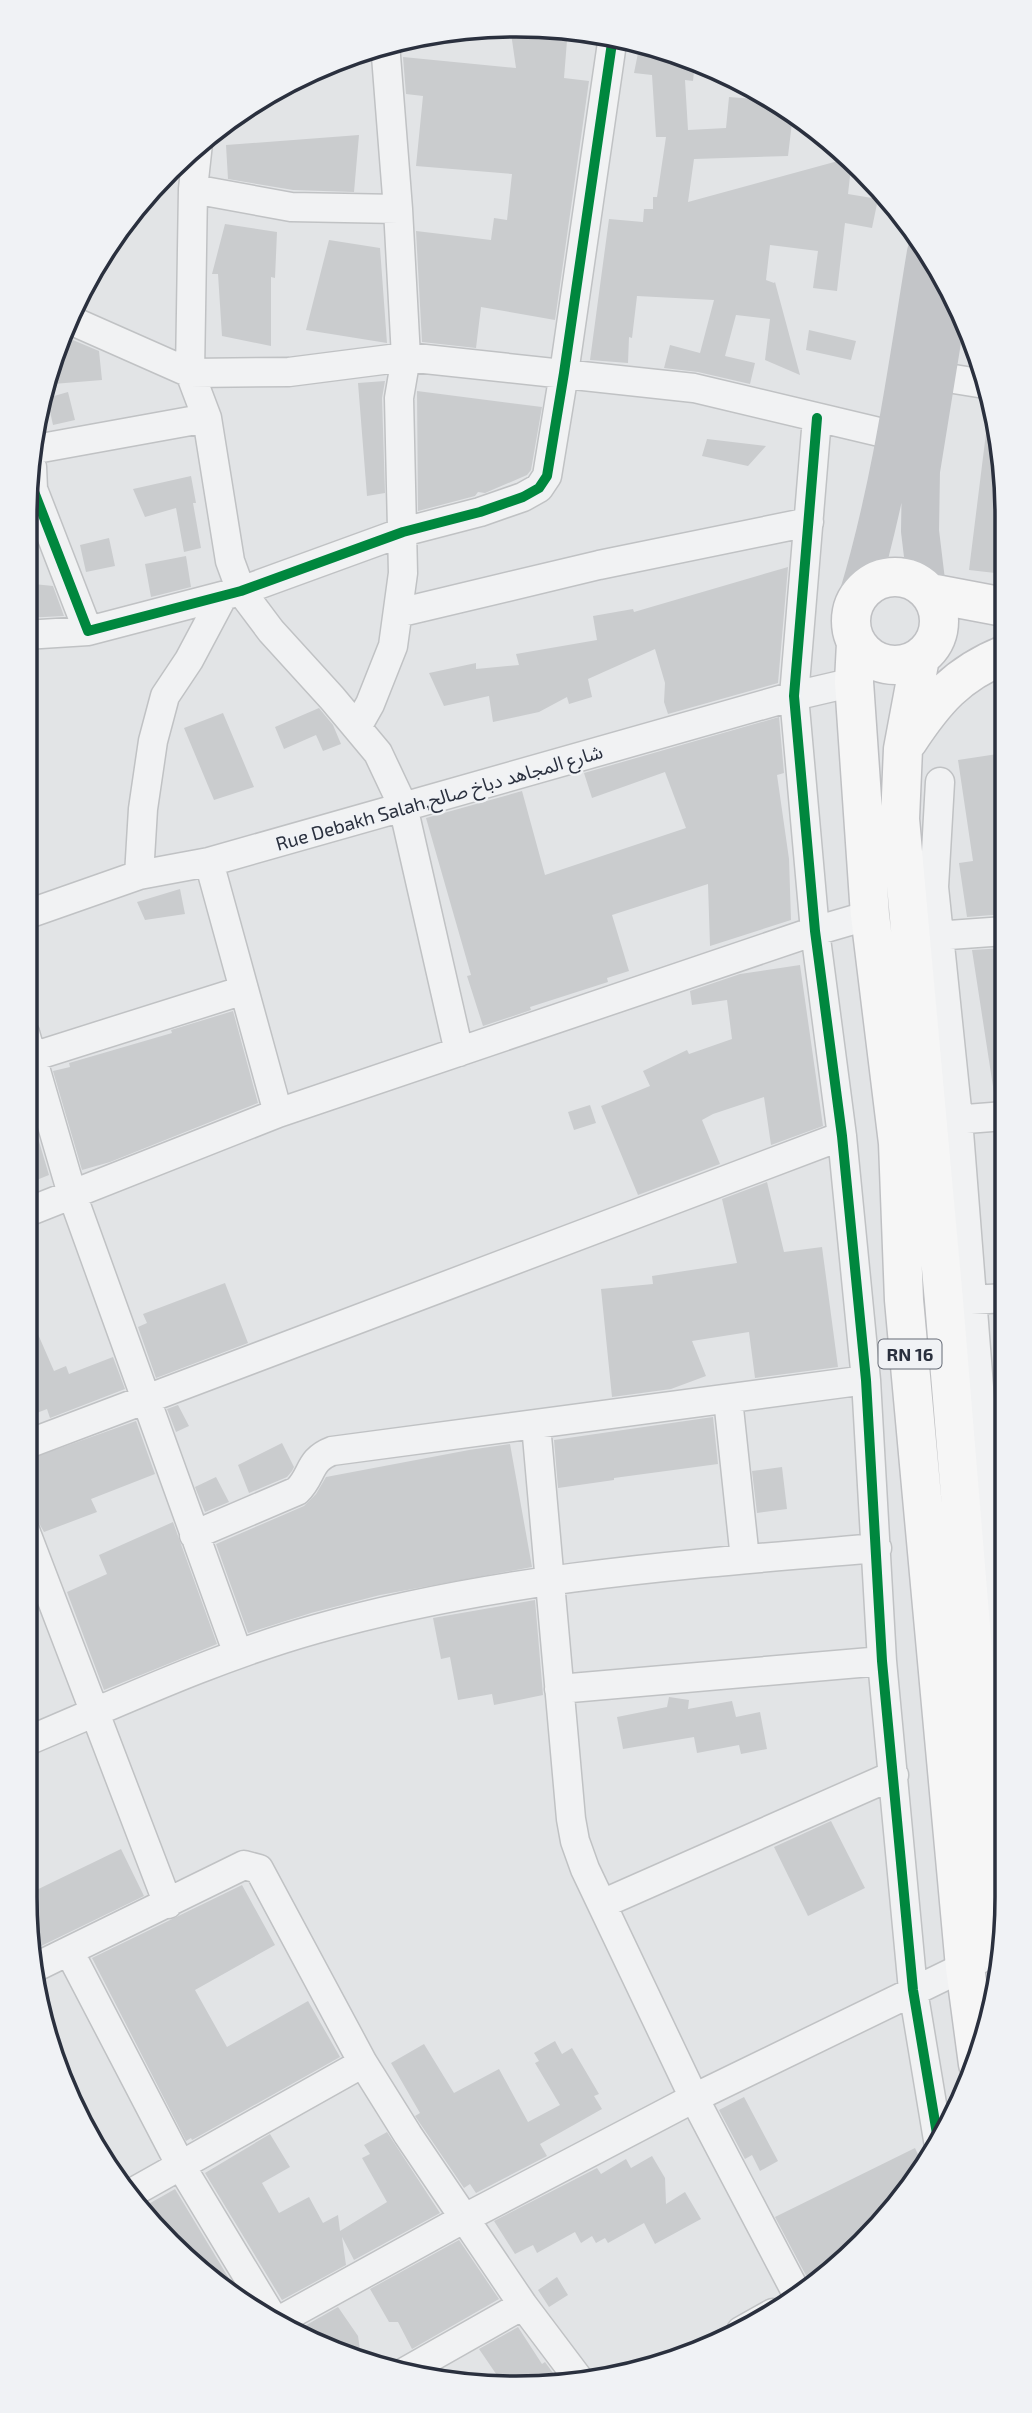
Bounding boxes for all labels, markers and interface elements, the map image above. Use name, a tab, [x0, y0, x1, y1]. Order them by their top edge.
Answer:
street label: Rue Debakh Salah,شارع المجاهد دباخ صالح	[273, 739, 606, 859]
road number: RN 16	[878, 1339, 942, 1368]

